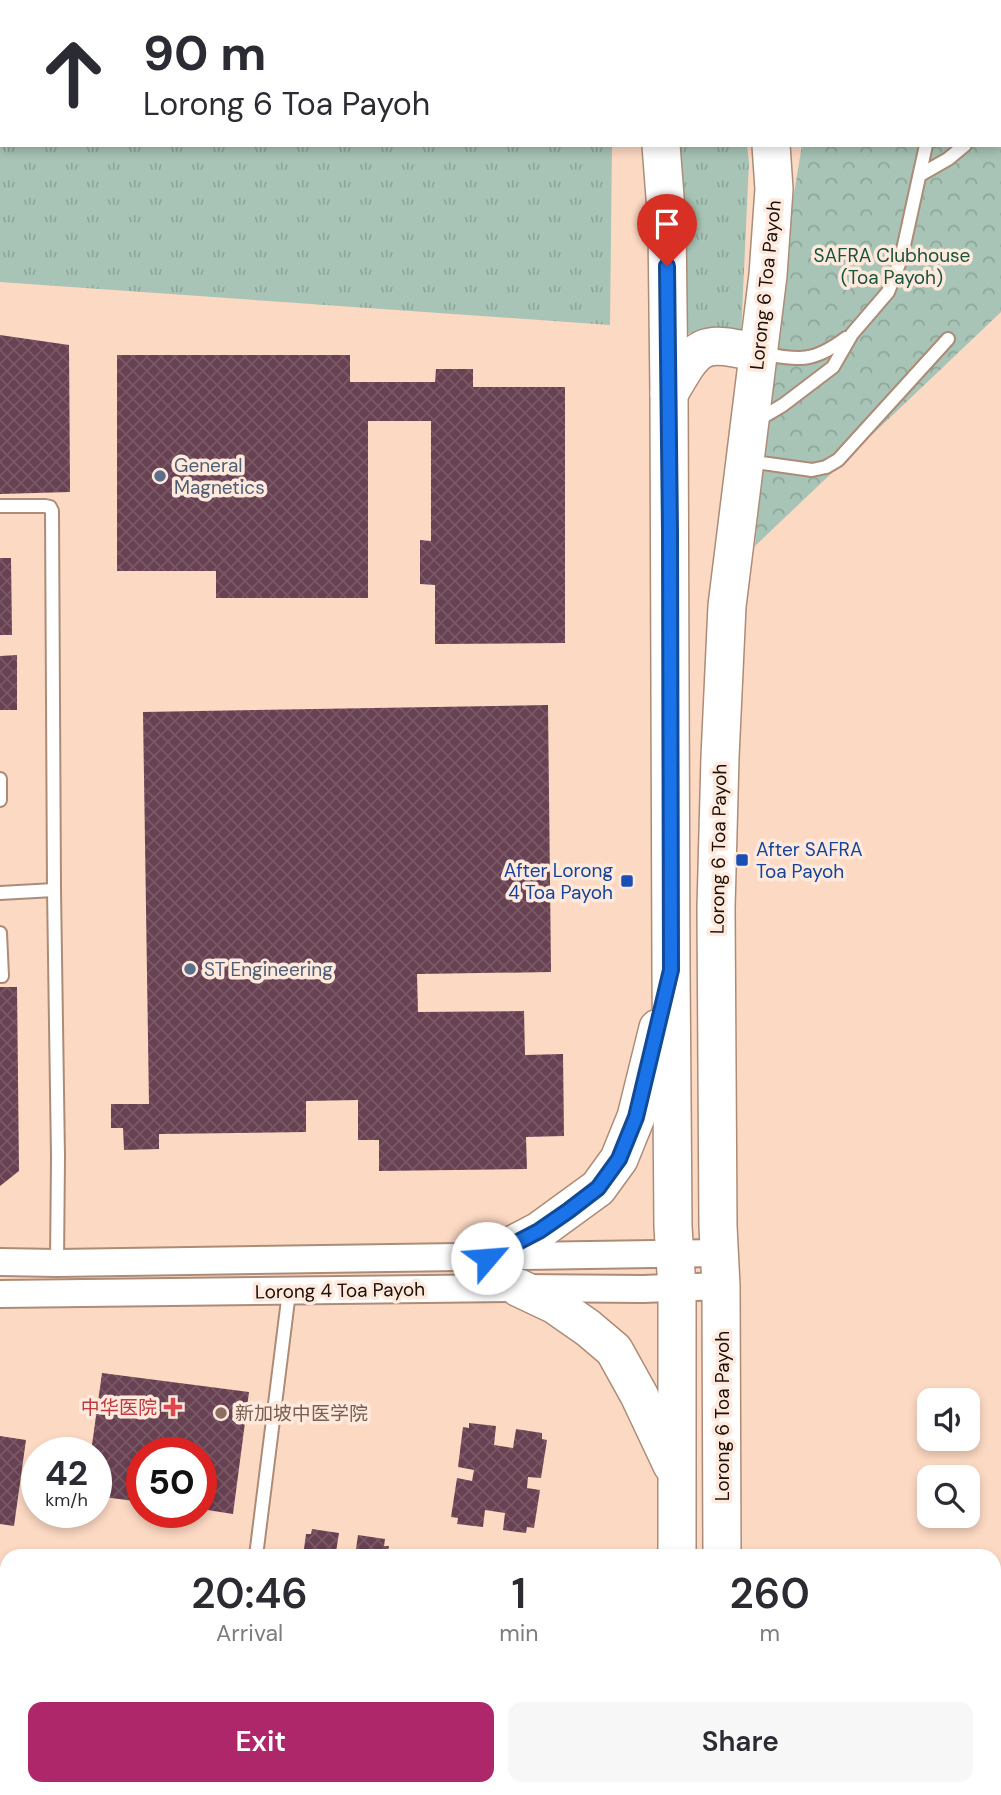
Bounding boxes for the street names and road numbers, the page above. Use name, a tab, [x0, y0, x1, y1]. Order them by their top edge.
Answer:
street label: Lorong 6 Toa Payoh	[744, 199, 787, 371]
street label: Lorong 6 Toa Payoh	[705, 764, 732, 934]
street label: Lorong 4 Toa Payoh	[255, 1277, 425, 1304]
street label: Lorong 6 Toa Payoh	[710, 1331, 735, 1501]

